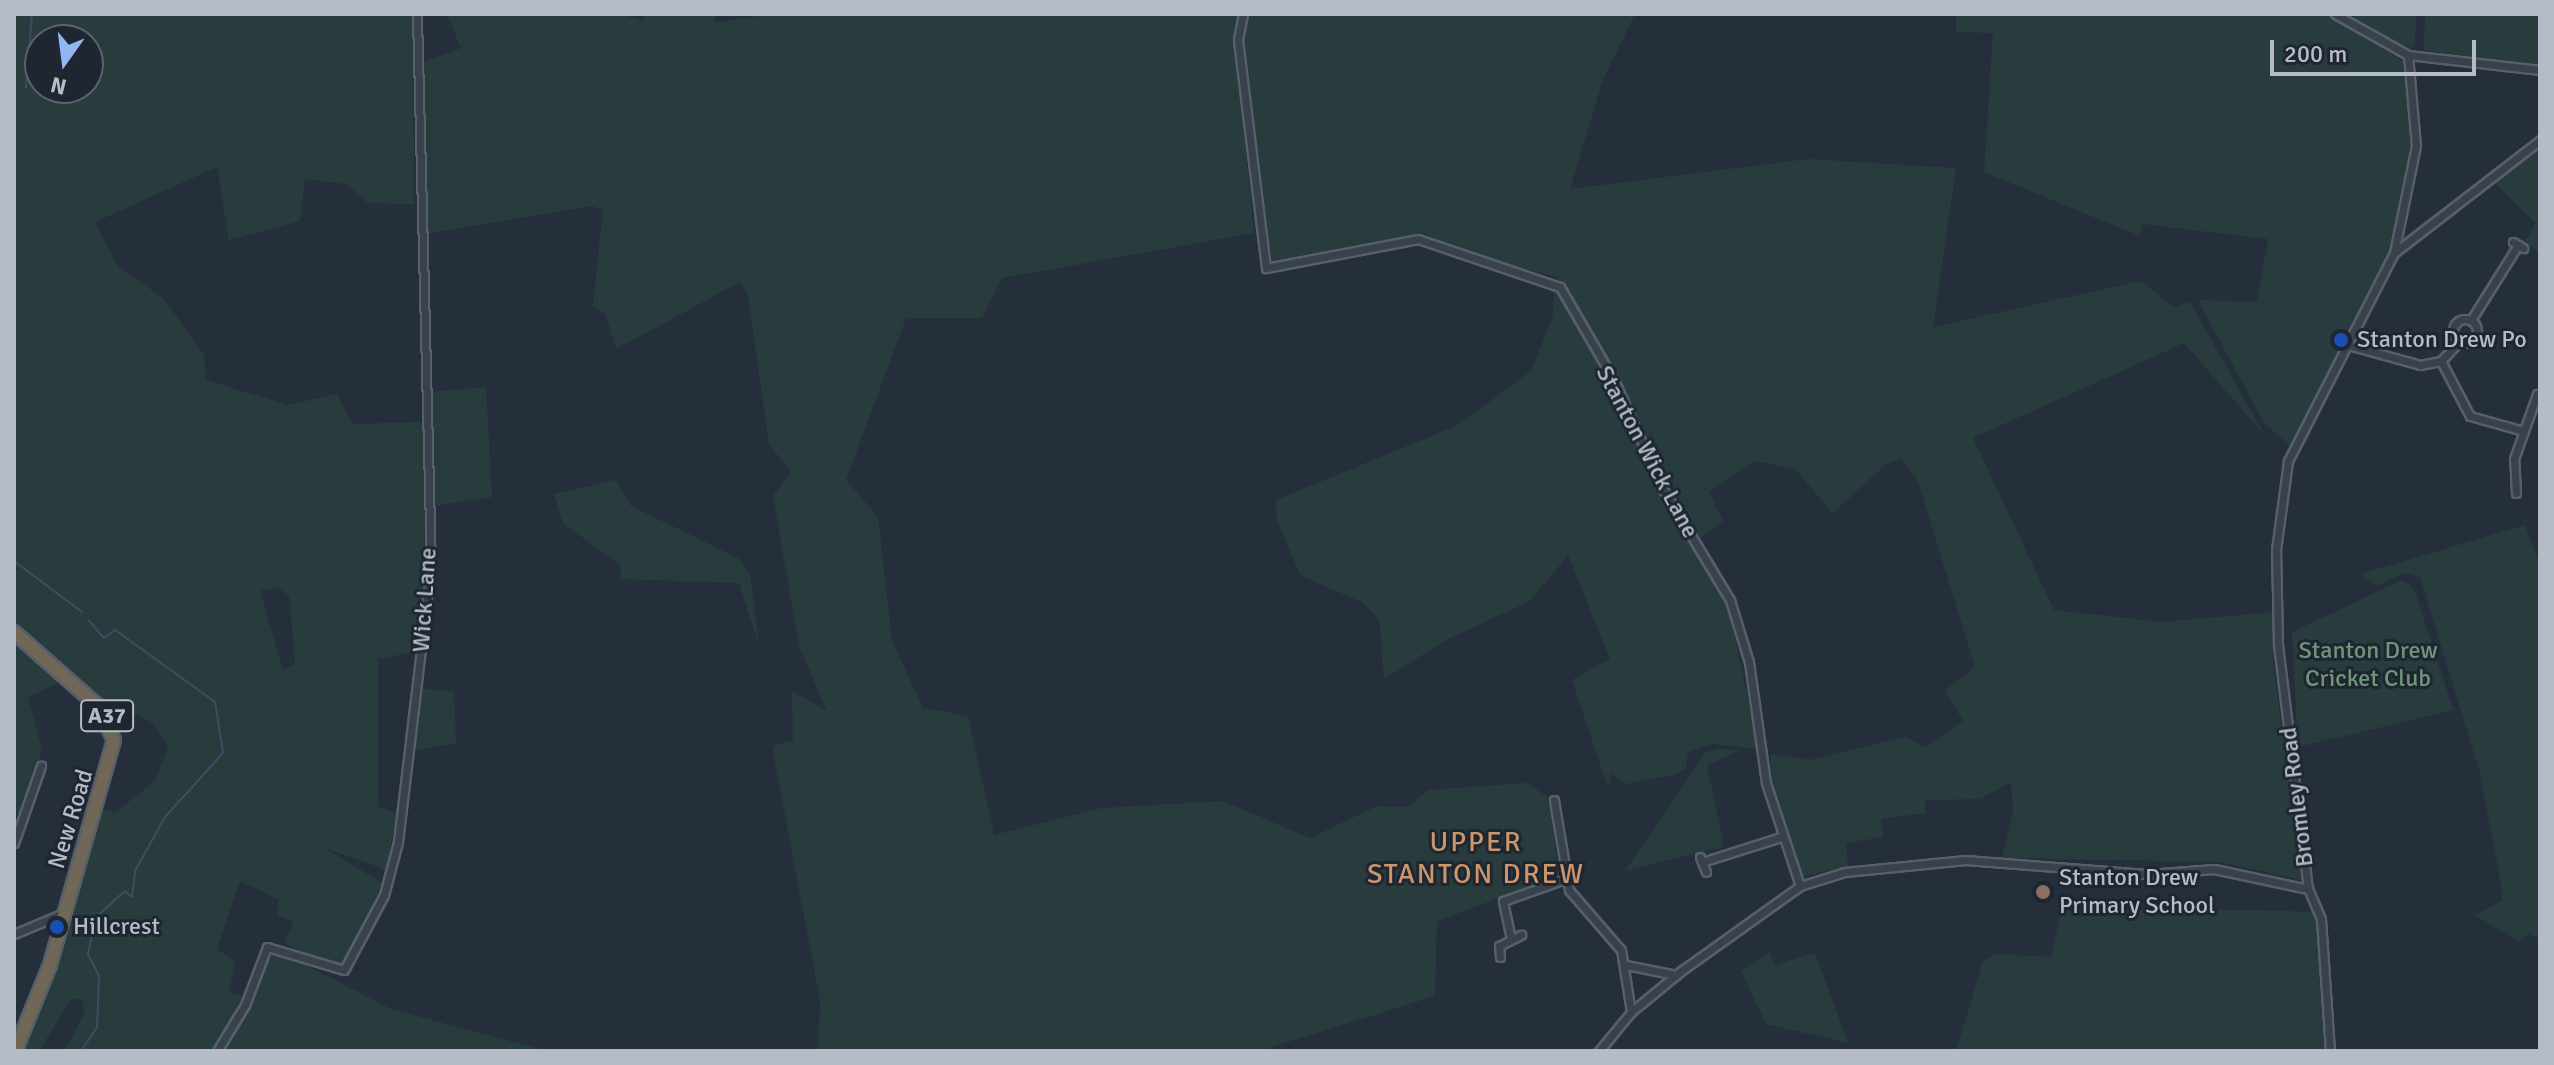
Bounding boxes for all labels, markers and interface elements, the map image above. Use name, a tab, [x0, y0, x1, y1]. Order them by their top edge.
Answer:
north arrow	[24, 24, 104, 104]
scale bar	[2274, 24, 2480, 74]
text: 200 m	[2284, 39, 2347, 69]
text: N	[48, 71, 69, 101]
place label: Stanton Drew Po	[2357, 326, 2527, 354]
marker: Stanton Drew Po	[2332, 331, 2350, 349]
street label: Stanton Wick Lane	[1589, 361, 1705, 543]
street label: Wick Lane	[407, 547, 443, 653]
park label: Stanton Drew Cricket Club	[2298, 637, 2438, 693]
road number: A37	[79, 698, 135, 734]
street label: Bromley Road	[2274, 726, 2320, 868]
street label: New Road	[42, 766, 100, 872]
district label: UPPER STANTON DREW	[1367, 825, 1585, 891]
place label: Stanton Drew Primary School	[2059, 864, 2215, 920]
marker: Stanton Drew Primary School	[2034, 883, 2052, 901]
place label: Hillcrest	[73, 913, 160, 941]
marker: Hillcrest	[48, 918, 66, 936]

